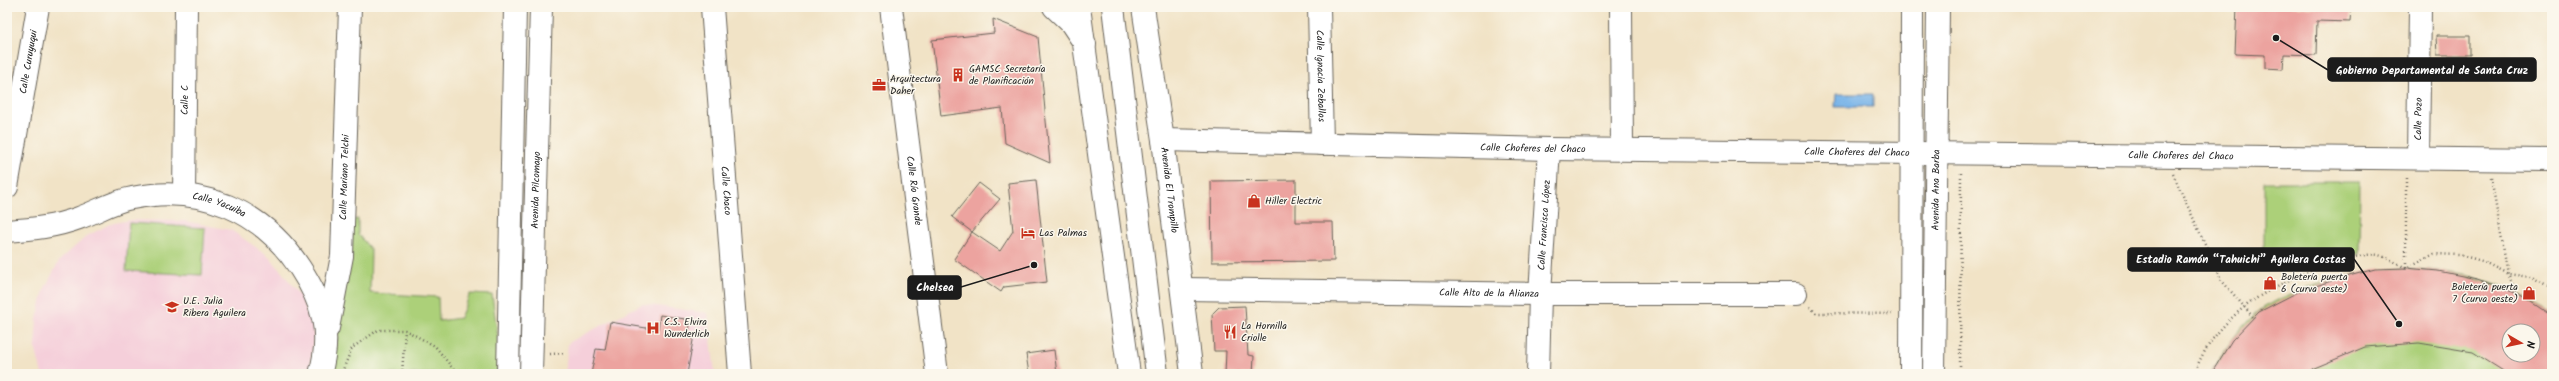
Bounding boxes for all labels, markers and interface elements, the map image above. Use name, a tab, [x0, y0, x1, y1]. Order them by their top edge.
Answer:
street label: Calle Curuyuqui	[15, 28, 42, 95]
street label: Calle Ignacia Zeballos	[1312, 30, 1330, 123]
callout: Gobierno Departamental de Santa Cruz	[2328, 58, 2536, 81]
place label: GAMSC Secretaría de Planificación	[969, 61, 1046, 89]
text: Gobierno Departamental de Santa Cruz	[2336, 62, 2528, 80]
building icon: GAMSC Secretaría de Planificación	[950, 67, 966, 83]
place label: Arquitectura Daher	[890, 71, 941, 99]
office icon: Arquitectura Daher	[871, 77, 887, 93]
street label: Calle C	[177, 85, 193, 115]
street label: Calle Pozo	[2410, 97, 2427, 141]
street label: Calle Mariano Telchi	[335, 134, 354, 220]
street label: Calle Choferes del Chaco	[1480, 139, 1586, 157]
street label: Calle Choferes del Chaco	[1804, 144, 1910, 161]
street label: Avenida El Trompillo	[1156, 146, 1183, 234]
street label: Calle Choferes del Chaco	[2128, 147, 2234, 165]
street label: Avenida Ana Barba	[1928, 149, 1944, 230]
street label: Avenida Pilcomayo	[527, 151, 545, 229]
street label: Calle Río Grande	[902, 155, 926, 227]
street label: Calle Chaco	[716, 165, 736, 216]
street label: Calle Francisca López	[1533, 179, 1555, 271]
street label: Calle Yacuiba	[191, 188, 249, 222]
shop icon: Hiller Electric	[1246, 193, 1262, 209]
place label: Hiller Electric	[1265, 193, 1323, 209]
hotel icon: Las Palmas	[1020, 225, 1036, 241]
place label: Las Palmas	[1039, 225, 1088, 241]
callout: Estadio Ramón “Tahuichi” Aguilera Costas	[2128, 248, 2354, 271]
text: Estadio Ramón “Tahuichi” Aguilera Costas	[2136, 251, 2347, 269]
place label: Boletería puerta 6 (curva oeste)	[2281, 269, 2348, 297]
shop icon: Boletería puerta 6 (curva oeste)	[2262, 275, 2278, 291]
callout: Chelsea	[908, 276, 961, 299]
text: Chelsea	[916, 279, 954, 297]
place label: Boletería puerta 7 (curva oeste)	[2451, 279, 2518, 307]
street label: Calle Alto de la Alianza	[1439, 285, 1539, 302]
shop icon: Boletería puerta 7 (curva oeste)	[2521, 285, 2537, 301]
place label: U.E. Julia Ribera Aguilera	[183, 293, 246, 321]
school or university icon: U.E. Julia Ribera Aguilera	[164, 299, 180, 315]
place label: C.S. Elvira Wunderlich	[664, 314, 709, 342]
place label: La Hornilla Criolle	[1241, 318, 1287, 346]
hospital icon: C.S. Elvira Wunderlich	[645, 320, 661, 336]
north arrow	[2501, 323, 2541, 363]
restaurant icon: La Hornilla Criolle	[1222, 324, 1238, 340]
text: N	[2520, 340, 2539, 349]

